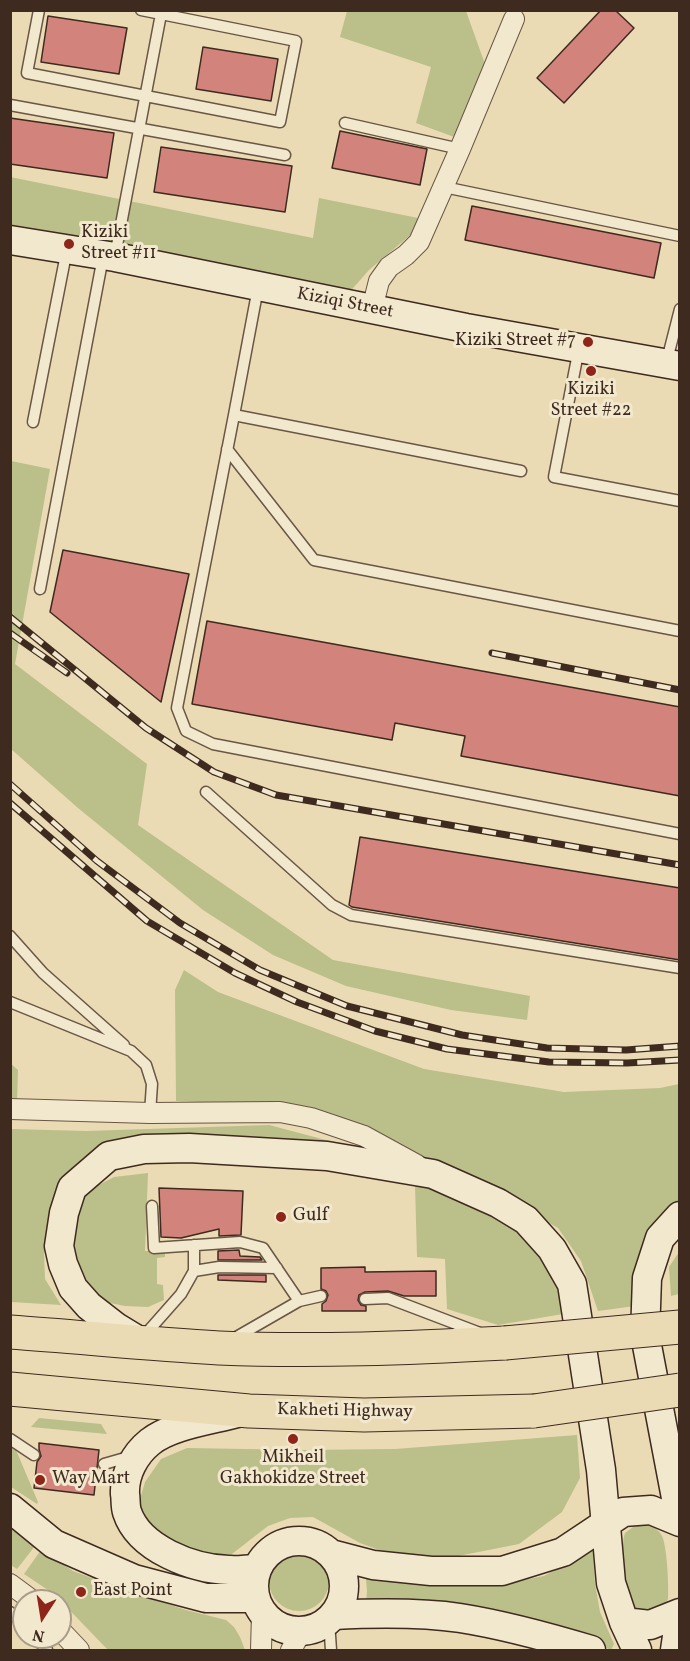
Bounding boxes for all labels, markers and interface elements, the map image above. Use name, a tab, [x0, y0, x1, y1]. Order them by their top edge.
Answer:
place label: Kiziki Street #11	[81, 223, 156, 266]
marker: Kiziki Street #11	[62, 237, 76, 251]
street label: Kiziqi Street	[295, 284, 395, 324]
place label: Kiziki Street #7	[455, 331, 576, 353]
marker: Kiziki Street #7	[581, 335, 595, 349]
marker: Kiziki Street #22	[584, 364, 598, 378]
place label: Kiziki Street #22	[551, 380, 631, 422]
place label: Gulf	[293, 1206, 328, 1228]
marker: Gulf	[274, 1210, 288, 1224]
street label: Kakheti Highway	[277, 1400, 413, 1424]
marker: Mikheil Gakhokidze Street	[286, 1432, 300, 1446]
place label: Mikheil Gakhokidze Street	[220, 1448, 366, 1490]
place label: Way Mart	[52, 1469, 130, 1491]
marker: Way Mart	[33, 1473, 47, 1487]
place label: East Point	[93, 1581, 173, 1603]
marker: East Point	[74, 1585, 88, 1599]
north arrow	[12, 1589, 72, 1649]
text: N	[31, 1623, 47, 1647]

